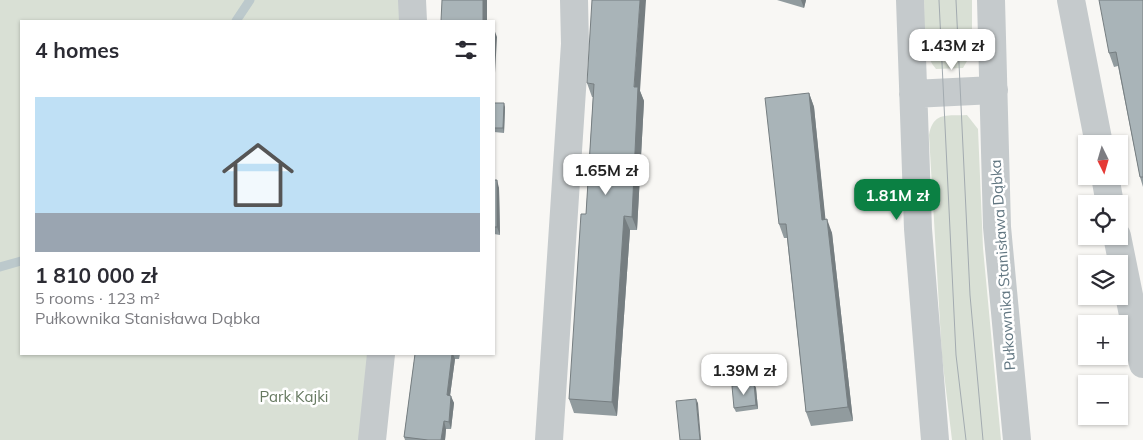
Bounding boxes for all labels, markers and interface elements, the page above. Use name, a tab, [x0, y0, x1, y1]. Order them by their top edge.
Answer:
pin: 1.43M zł	[900, 28, 1004, 71]
text: 1.43M zł	[920, 35, 984, 55]
icon: filters	[452, 36, 480, 64]
text: 4 homes	[35, 37, 119, 63]
icon: home	[213, 130, 303, 220]
north arrow	[1078, 135, 1128, 185]
map controls	[1078, 135, 1128, 425]
pin: 1.65M zł	[554, 154, 658, 196]
street label: Pułkownika Stanisława Dąbka	[986, 159, 1019, 371]
text: 1.65M zł	[574, 160, 638, 180]
pin: 1.81M zł	[845, 178, 949, 221]
text: 1.81M zł	[865, 185, 929, 205]
button: locate	[1078, 195, 1128, 245]
button: layers	[1078, 255, 1128, 305]
text: 1 810 000 zł	[35, 262, 157, 288]
text: 5 rooms · 123 m²	[35, 288, 160, 308]
text: Pułkownika Stanisława Dąbka	[35, 308, 260, 328]
button: +	[1078, 315, 1128, 365]
pin: 1.39M zł	[692, 354, 796, 396]
text: 1.39M zł	[712, 360, 776, 380]
button: −	[1078, 375, 1128, 425]
park label: Park Kajki	[260, 387, 328, 406]

